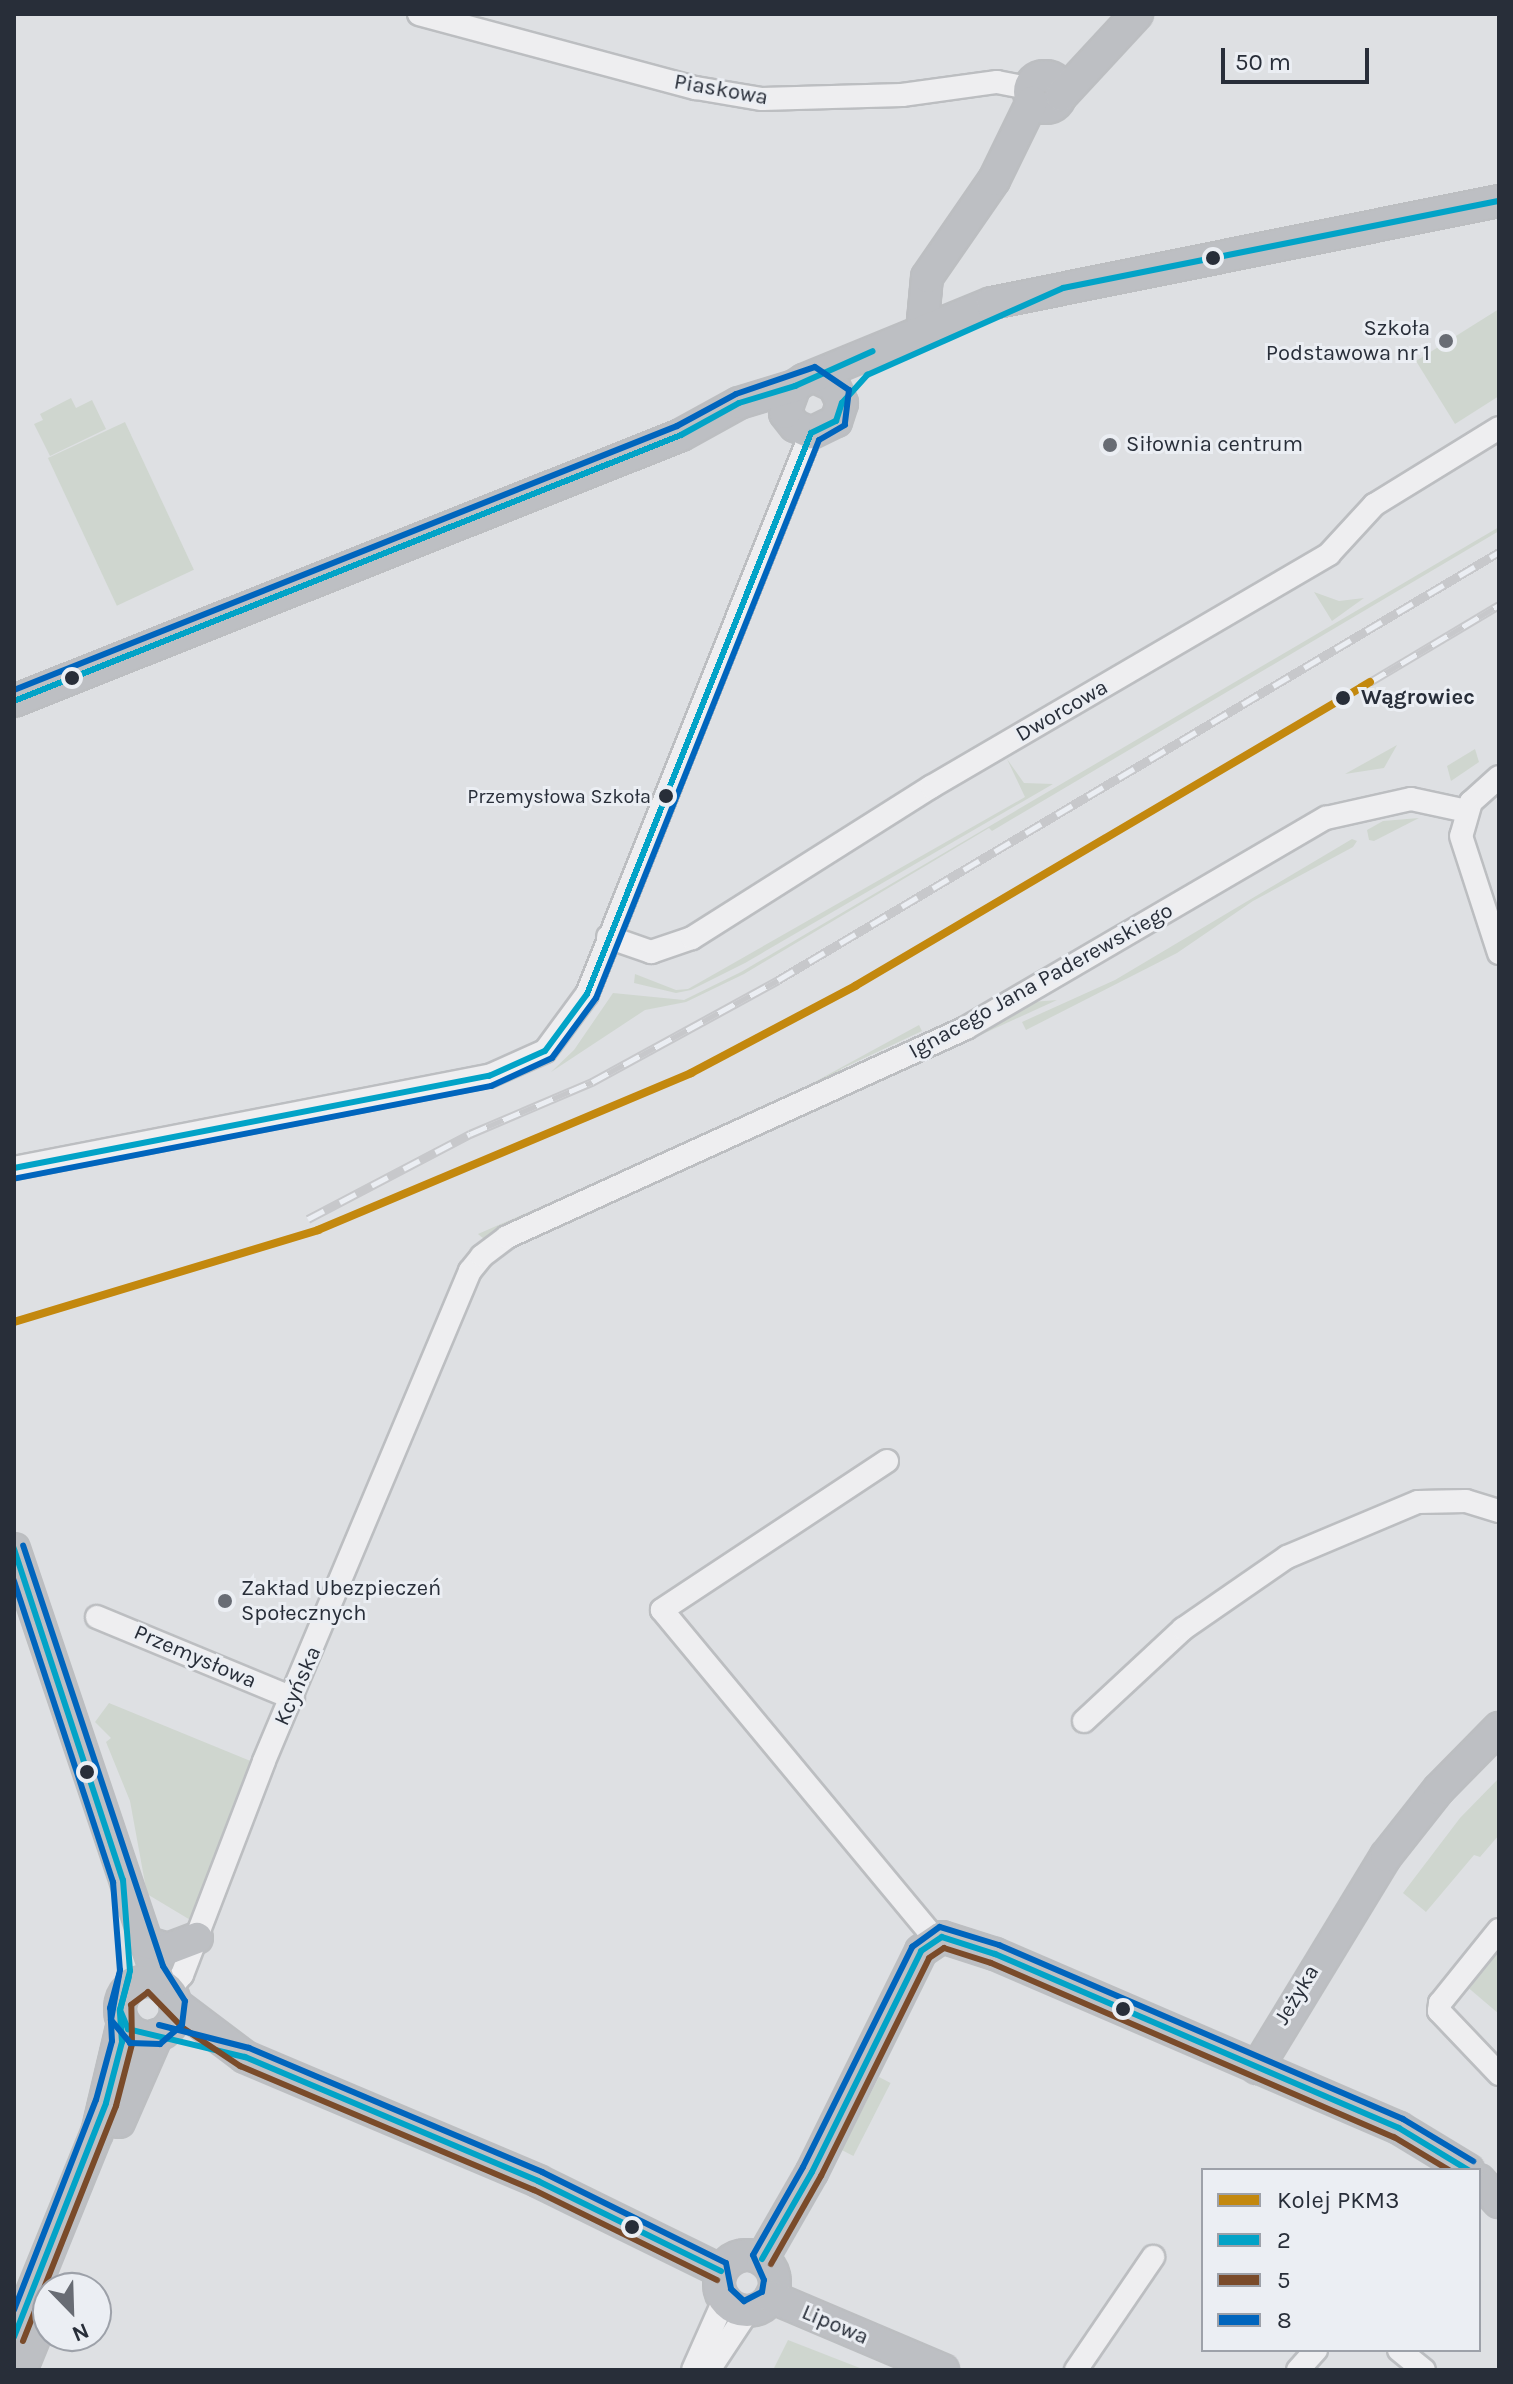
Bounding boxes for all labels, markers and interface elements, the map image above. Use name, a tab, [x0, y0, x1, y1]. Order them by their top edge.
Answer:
scale bar	[1225, 32, 1373, 82]
text: 50 m	[1235, 48, 1291, 76]
street label: Piaskowa	[672, 69, 770, 111]
unlabelled marker	[1205, 250, 1221, 266]
place label: Szkoła Podstawowa nr 1	[1266, 315, 1430, 366]
marker: Szkoła Podstawowa nr 1	[1437, 332, 1455, 350]
place label: Siłownia centrum	[1126, 432, 1303, 458]
marker: Siłownia centrum	[1101, 436, 1119, 454]
unlabelled marker	[64, 670, 80, 686]
street label: Dworcowa	[1011, 674, 1113, 748]
place label: Wągrowiec	[1361, 685, 1475, 711]
marker: Wągrowiec	[1332, 687, 1354, 709]
place label: Przemysłowa Szkoła	[467, 784, 651, 808]
marker: Przemysłowa Szkoła	[658, 788, 674, 804]
street label: Ignacego Jana Paderewskiego	[904, 897, 1178, 1065]
place label: Zakład Ubezpieczeń Społecznych	[241, 1575, 441, 1626]
marker: Zakład Ubezpieczeń Społecznych	[216, 1592, 234, 1610]
street label: Przemysłowa	[130, 1619, 260, 1695]
street label: Kcyńska	[269, 1642, 327, 1730]
unlabelled marker	[79, 1764, 95, 1780]
street label: Jeżyka	[1269, 1960, 1325, 2030]
unlabelled marker	[1115, 2001, 1131, 2017]
legend	[1201, 2168, 1481, 2352]
text: Kolej PKM3	[1277, 2186, 1399, 2214]
unlabelled marker	[624, 2219, 640, 2235]
text: 2	[1277, 2226, 1291, 2254]
text: 5	[1277, 2266, 1291, 2294]
north arrow	[32, 2272, 112, 2352]
street label: Lipowa	[798, 2299, 872, 2351]
text: 8	[1277, 2306, 1292, 2334]
text: N	[68, 2317, 93, 2347]

